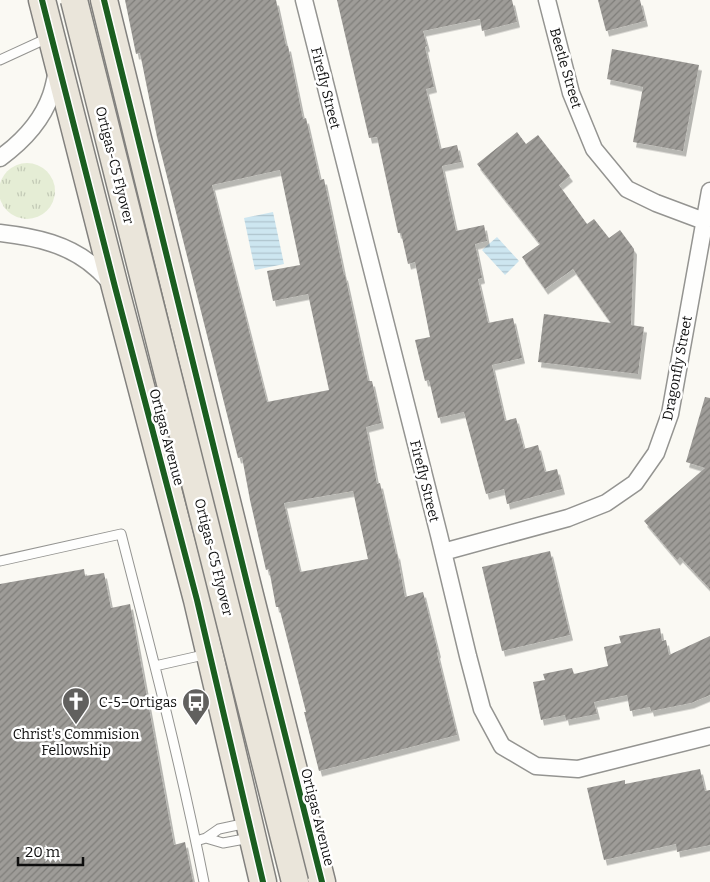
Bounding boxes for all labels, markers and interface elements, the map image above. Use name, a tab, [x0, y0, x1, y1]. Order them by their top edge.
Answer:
street label: Beetle Street	[546, 26, 585, 110]
street label: Firefly Street	[307, 45, 344, 131]
street label: Ortigas-C5 Flyover	[92, 105, 137, 226]
street label: Dragonfly Street	[659, 314, 696, 422]
street label: Ortigas Avenue	[145, 387, 188, 487]
street label: Firefly Street	[406, 438, 443, 524]
street label: Ortigas-C5 Flyover	[191, 497, 236, 618]
church icon: Christ's Commision Fellowship	[61, 686, 91, 725]
bus stop icon: C-5–Ortigas	[181, 687, 211, 726]
place label: C-5–Ortigas	[99, 694, 177, 711]
place label: Christ's Commision Fellowship	[13, 726, 139, 759]
street label: Ortigas Avenue	[297, 767, 338, 868]
scale bar	[18, 834, 82, 866]
text: 20 m	[25, 843, 61, 861]

